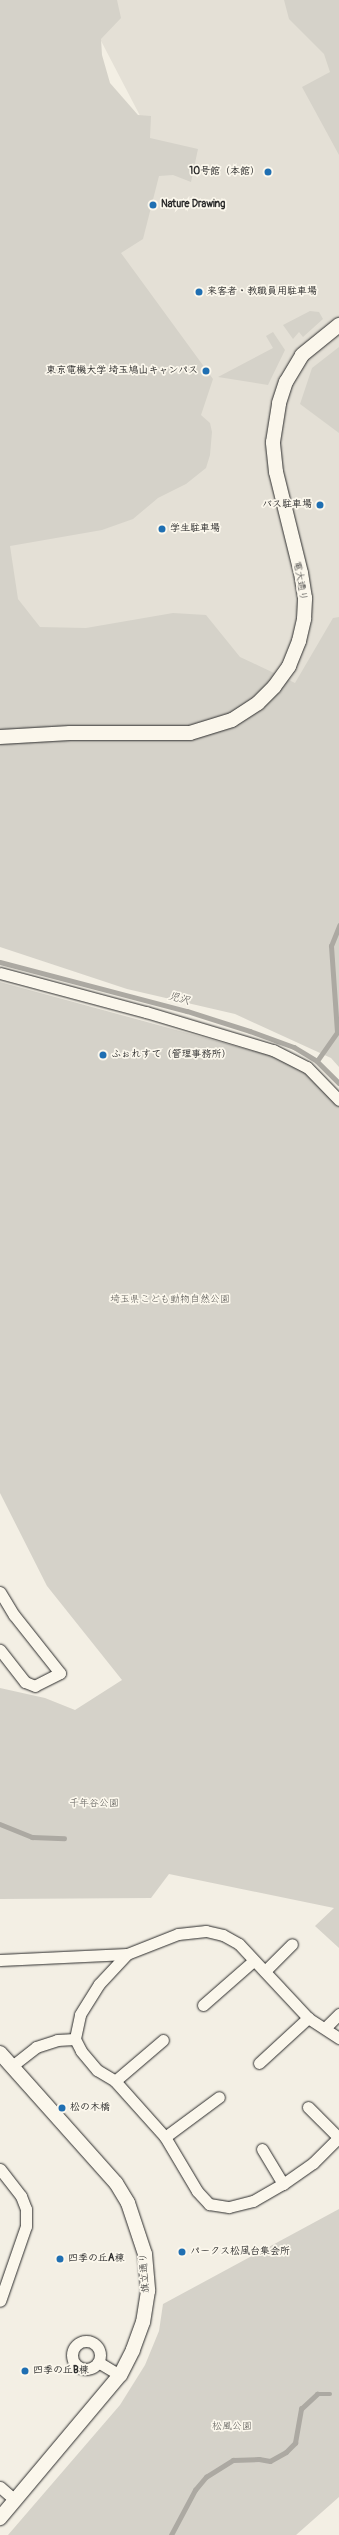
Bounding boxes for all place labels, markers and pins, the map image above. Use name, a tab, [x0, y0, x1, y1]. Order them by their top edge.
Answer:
place label: 10号館（本館）	[189, 166, 260, 178]
marker: 10号館（本館）	[263, 167, 273, 177]
place label: Nature Drawing	[161, 199, 225, 211]
marker: Nature Drawing	[148, 200, 158, 210]
place label: 来客者・教職員用駐車場	[207, 286, 317, 298]
marker: 来客者・教職員用駐車場	[194, 287, 204, 297]
place label: 東京電機大学 埼玉鳩山キャンパス	[46, 365, 198, 377]
marker: 東京電機大学 埼玉鳩山キャンパス	[201, 366, 211, 376]
place label: バス駐車場	[262, 499, 312, 511]
marker: バス駐車場	[315, 500, 325, 510]
place label: 学生駐車場	[170, 523, 220, 535]
marker: 学生駐車場	[157, 524, 167, 534]
place label: ふぉれすて（管理事務所）	[111, 1049, 231, 1061]
marker: ふぉれすて（管理事務所）	[98, 1050, 108, 1060]
place label: 松の木橋	[70, 2102, 110, 2114]
marker: 松の木橋	[57, 2103, 67, 2113]
place label: パークス松風台集会所	[190, 2246, 290, 2258]
marker: パークス松風台集会所	[177, 2247, 187, 2257]
place label: 四季の丘A棟	[68, 2253, 124, 2265]
marker: 四季の丘A棟	[55, 2254, 65, 2264]
place label: 四季の丘B棟	[33, 2365, 89, 2377]
marker: 四季の丘B棟	[20, 2366, 30, 2376]

